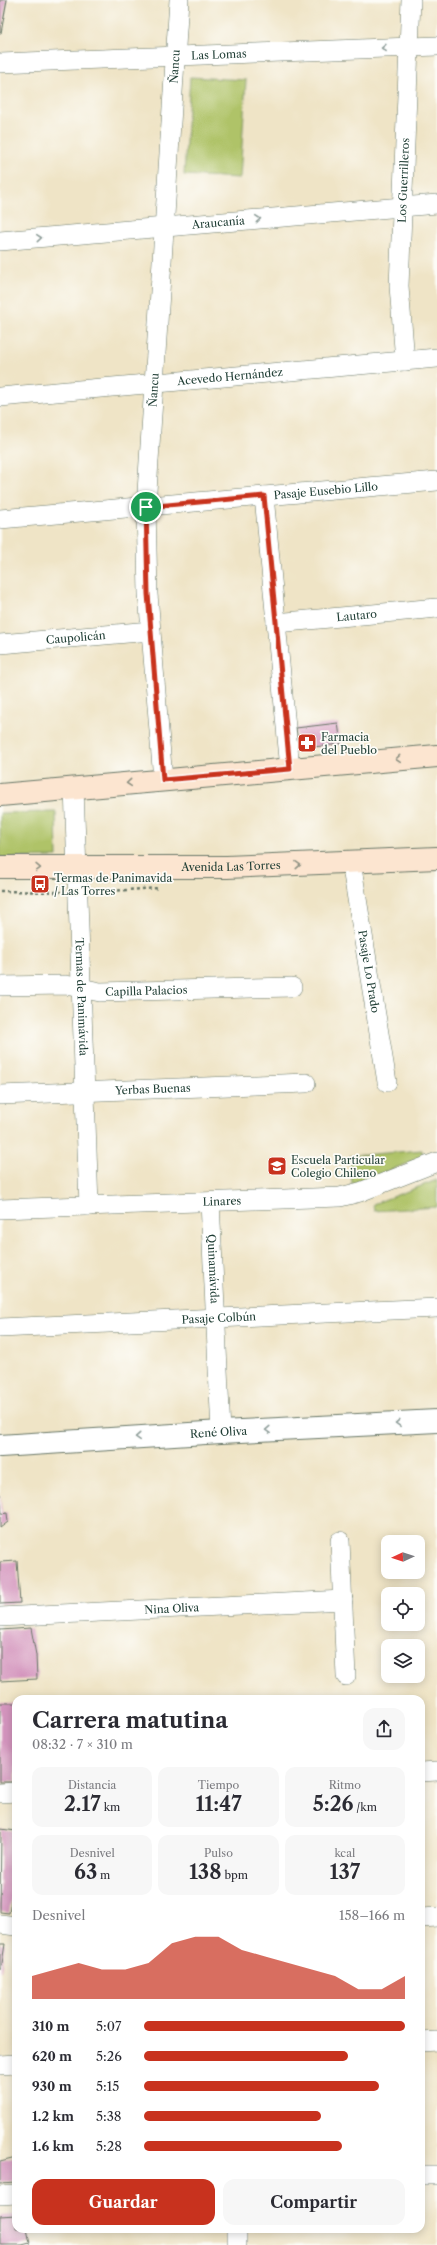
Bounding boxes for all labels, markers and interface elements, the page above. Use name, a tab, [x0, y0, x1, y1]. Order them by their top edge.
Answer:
one-way arrow	[381, 44, 387, 53]
street label: Las Lomas	[191, 46, 247, 63]
street label: Ñancu	[167, 49, 183, 84]
street label: Los Guerrilleros	[395, 137, 412, 223]
street label: Araucanía	[190, 213, 245, 232]
one-way arrow	[255, 215, 261, 224]
one-way arrow	[36, 234, 42, 243]
street label: Acevedo Hernández	[176, 365, 284, 388]
street label: Ñancu	[146, 372, 162, 407]
street label: Pasaje Eusebio Lillo	[273, 479, 379, 502]
pin	[129, 490, 163, 524]
icon: arrive	[135, 496, 157, 518]
street label: Lautaro	[336, 607, 378, 624]
street label: Caupolicán	[45, 628, 106, 647]
place label: Farmacia del Pueblo	[321, 730, 377, 757]
pharmacy icon: Farmacia del Pueblo	[296, 732, 318, 754]
one-way arrow	[395, 755, 401, 764]
one-way arrow	[126, 779, 132, 788]
street label: Avenida Las Torres	[180, 858, 281, 874]
one-way arrow	[295, 860, 301, 869]
one-way arrow	[35, 864, 41, 872]
place label: Termas de Panimavida / Las Torres	[54, 871, 172, 898]
bus stop icon: Termas de Panimavida / Las Torres	[29, 873, 51, 895]
street label: Pasaje Lo Prado	[355, 929, 383, 1014]
street label: Termas de Panimávida	[72, 937, 91, 1056]
street label: Capilla Palacios	[105, 983, 188, 999]
street label: Yerbas Buenas	[114, 1081, 191, 1098]
place label: Escuela Particular Colegio Chileno	[291, 1153, 385, 1180]
school or university icon: Escuela Particular Colegio Chileno	[266, 1155, 288, 1177]
street label: Linares	[202, 1193, 242, 1209]
street label: Quinamávida	[205, 1234, 222, 1304]
street label: Pasaje Colbún	[181, 1309, 256, 1327]
one-way arrow	[395, 1419, 401, 1428]
street label: René Oliva	[190, 1424, 248, 1441]
one-way arrow	[265, 1425, 271, 1434]
one-way arrow	[135, 1433, 141, 1442]
north arrow	[381, 1535, 425, 1579]
map controls	[381, 1535, 425, 1683]
button: locate	[381, 1587, 425, 1631]
street label: Nina Oliva	[144, 1600, 200, 1617]
button: layers	[381, 1639, 425, 1683]
text: Carrera matutina	[32, 1707, 228, 1734]
button: share	[363, 1708, 405, 1750]
text: 08:32 · 7 × 310 m	[32, 1736, 133, 1752]
text: Distancia	[68, 1778, 116, 1792]
text: Tiempo	[198, 1778, 239, 1792]
text: Ritmo	[329, 1778, 361, 1792]
text: 2.17	[64, 1792, 101, 1816]
text: 11:47	[195, 1792, 242, 1816]
text: 5:26	[313, 1792, 353, 1816]
text: km	[101, 1800, 120, 1814]
text: /km	[353, 1800, 377, 1814]
text: Desnivel	[70, 1846, 115, 1860]
text: Pulso	[204, 1846, 233, 1860]
text: kcal	[334, 1846, 355, 1860]
text: 63	[74, 1860, 97, 1884]
text: 138	[189, 1860, 222, 1884]
text: 137	[329, 1860, 360, 1884]
text: m	[97, 1868, 110, 1882]
text: bpm	[222, 1868, 248, 1882]
text: Desnivel	[32, 1907, 85, 1923]
text: 158–166 m	[339, 1907, 405, 1923]
text: 310 m	[32, 2018, 70, 2034]
text: 5:07	[96, 2018, 121, 2034]
text: 620 m	[32, 2048, 72, 2064]
text: 5:26	[96, 2048, 122, 2064]
text: 930 m	[32, 2078, 72, 2094]
text: 5:15	[96, 2078, 119, 2094]
text: 1.2 km	[32, 2108, 74, 2124]
text: 5:38	[96, 2108, 122, 2124]
text: 1.6 km	[32, 2138, 74, 2154]
text: 5:28	[96, 2138, 122, 2154]
button: Guardar	[32, 2179, 215, 2225]
button: Compartir	[223, 2179, 405, 2225]

